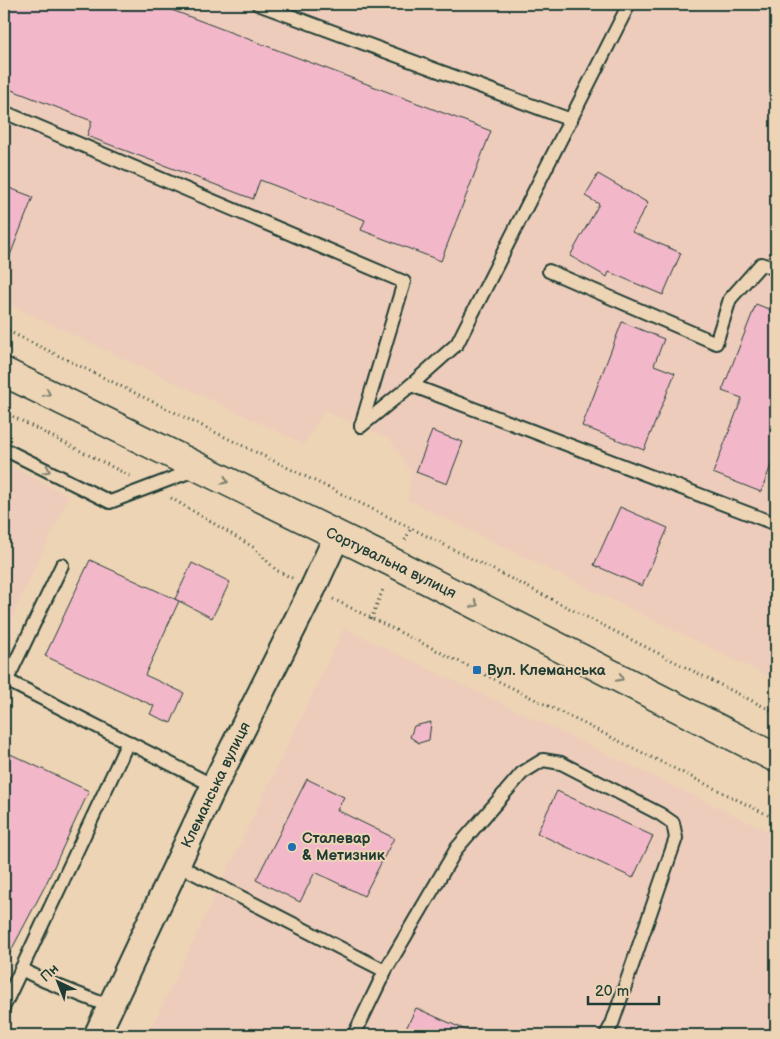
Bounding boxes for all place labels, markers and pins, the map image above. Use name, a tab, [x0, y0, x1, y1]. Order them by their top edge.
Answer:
place label: Вул. Клеманська	[487, 661, 606, 680]
marker: Вул. Клеманська	[471, 664, 483, 676]
place label: Сталевар & Метизник	[302, 829, 386, 865]
marker: Сталевар & Метизник	[286, 841, 298, 853]

